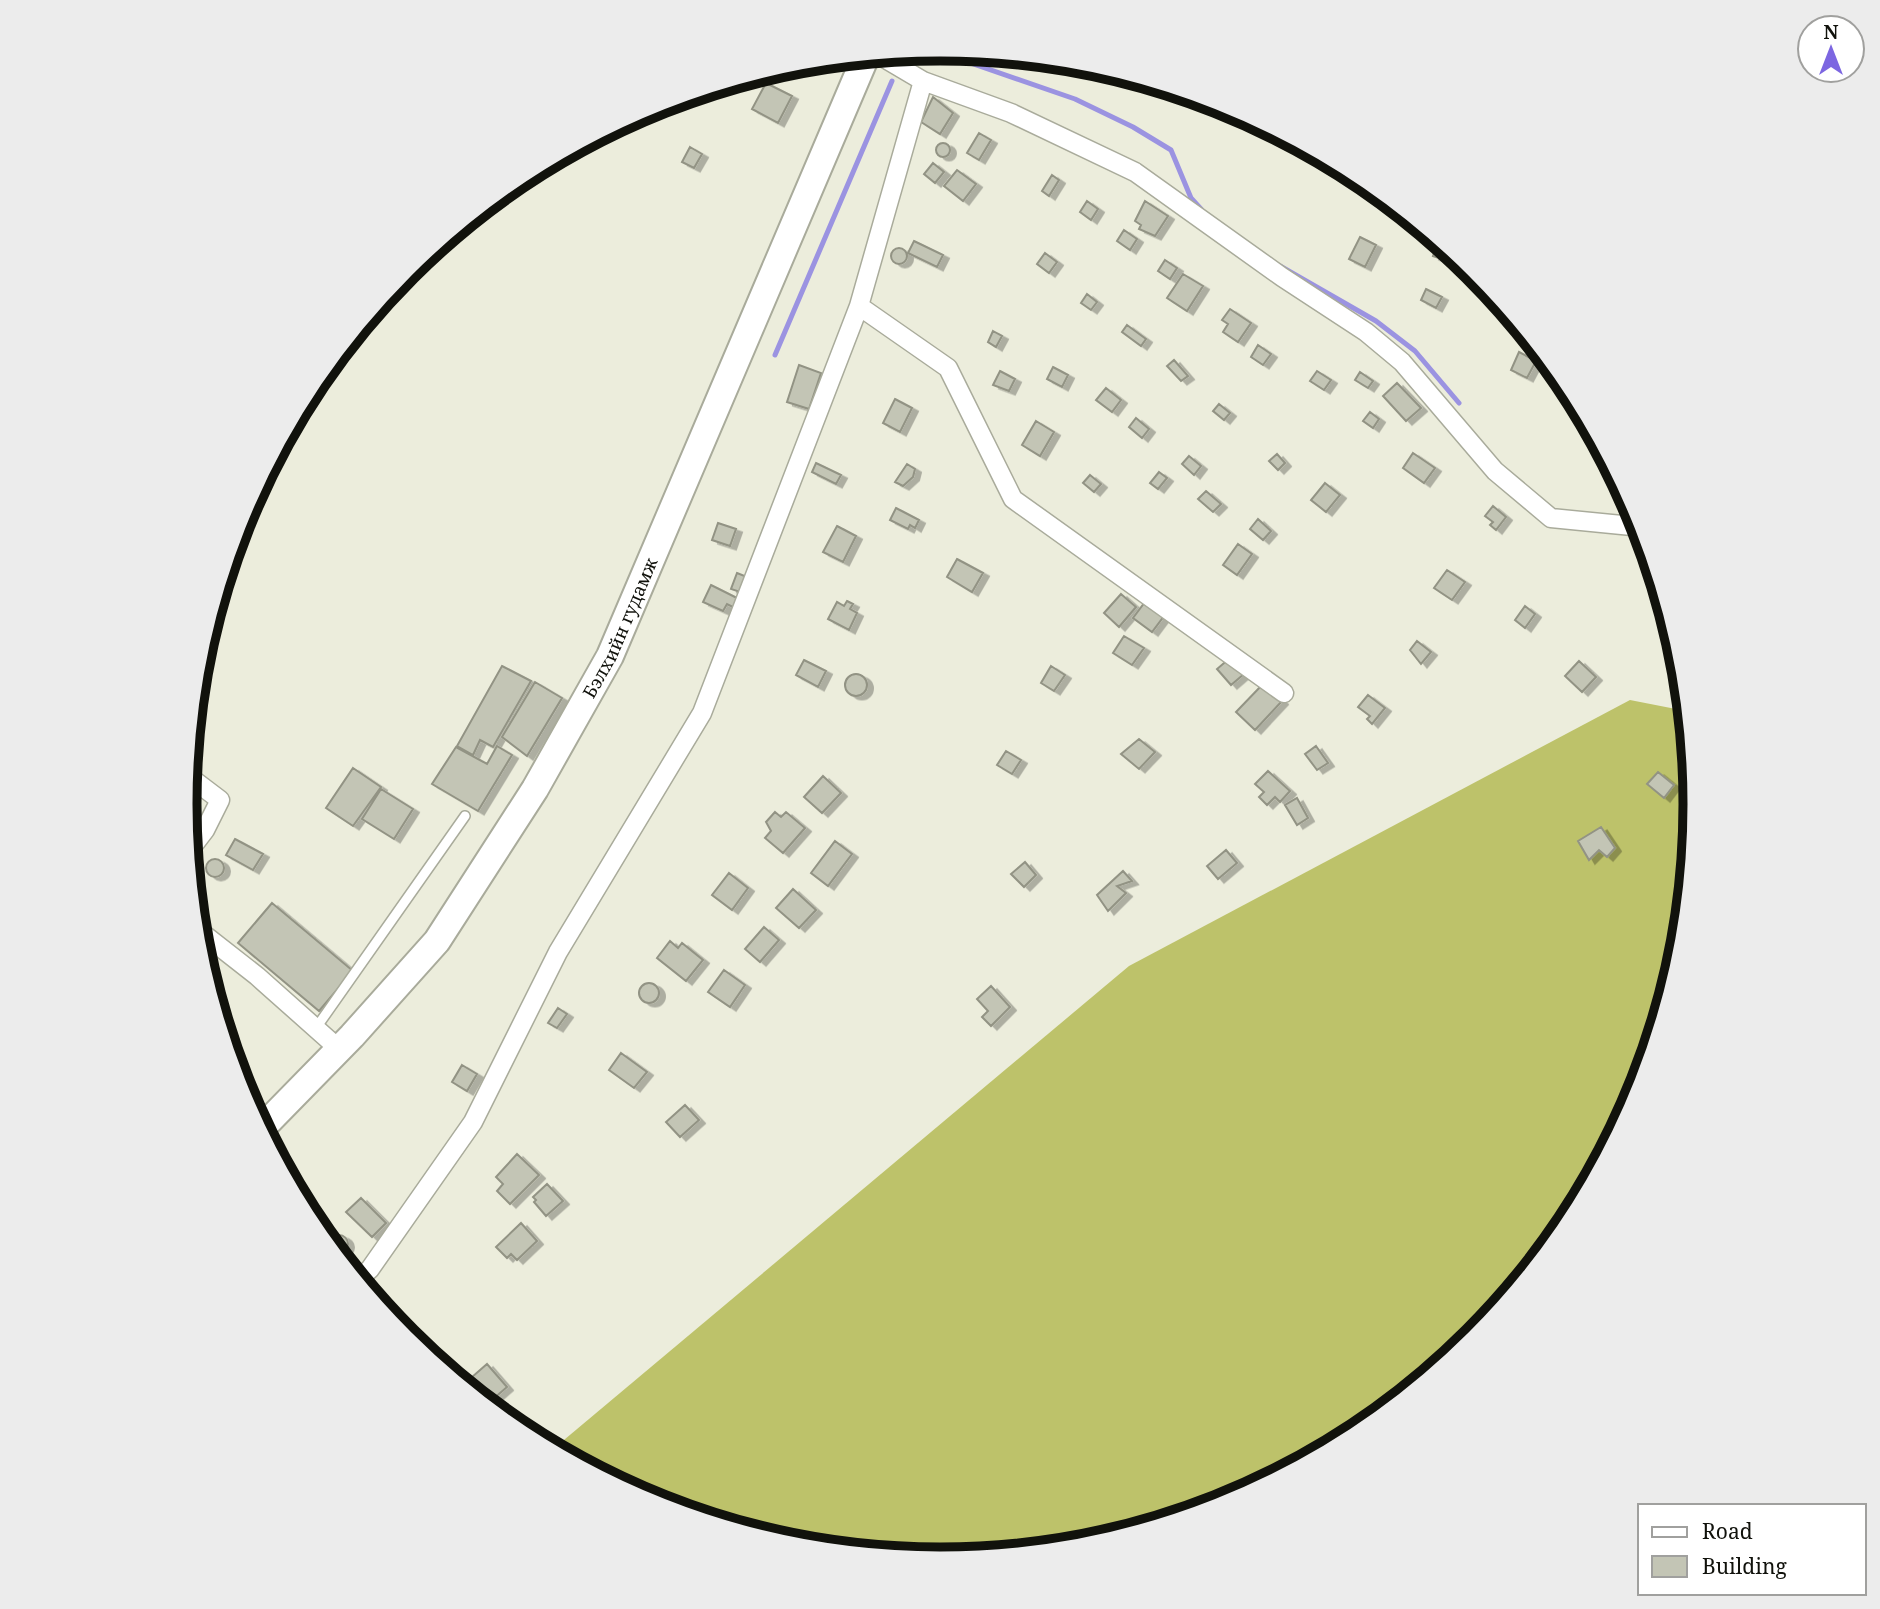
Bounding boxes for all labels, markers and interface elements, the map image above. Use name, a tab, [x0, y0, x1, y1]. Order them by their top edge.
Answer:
north arrow	[1796, 14, 1866, 84]
text: N	[1824, 19, 1839, 45]
street label: Бэлхийн гудамж	[577, 553, 663, 702]
legend	[1638, 1504, 1866, 1595]
text: Road	[1702, 1517, 1753, 1545]
text: Building	[1702, 1552, 1787, 1580]

